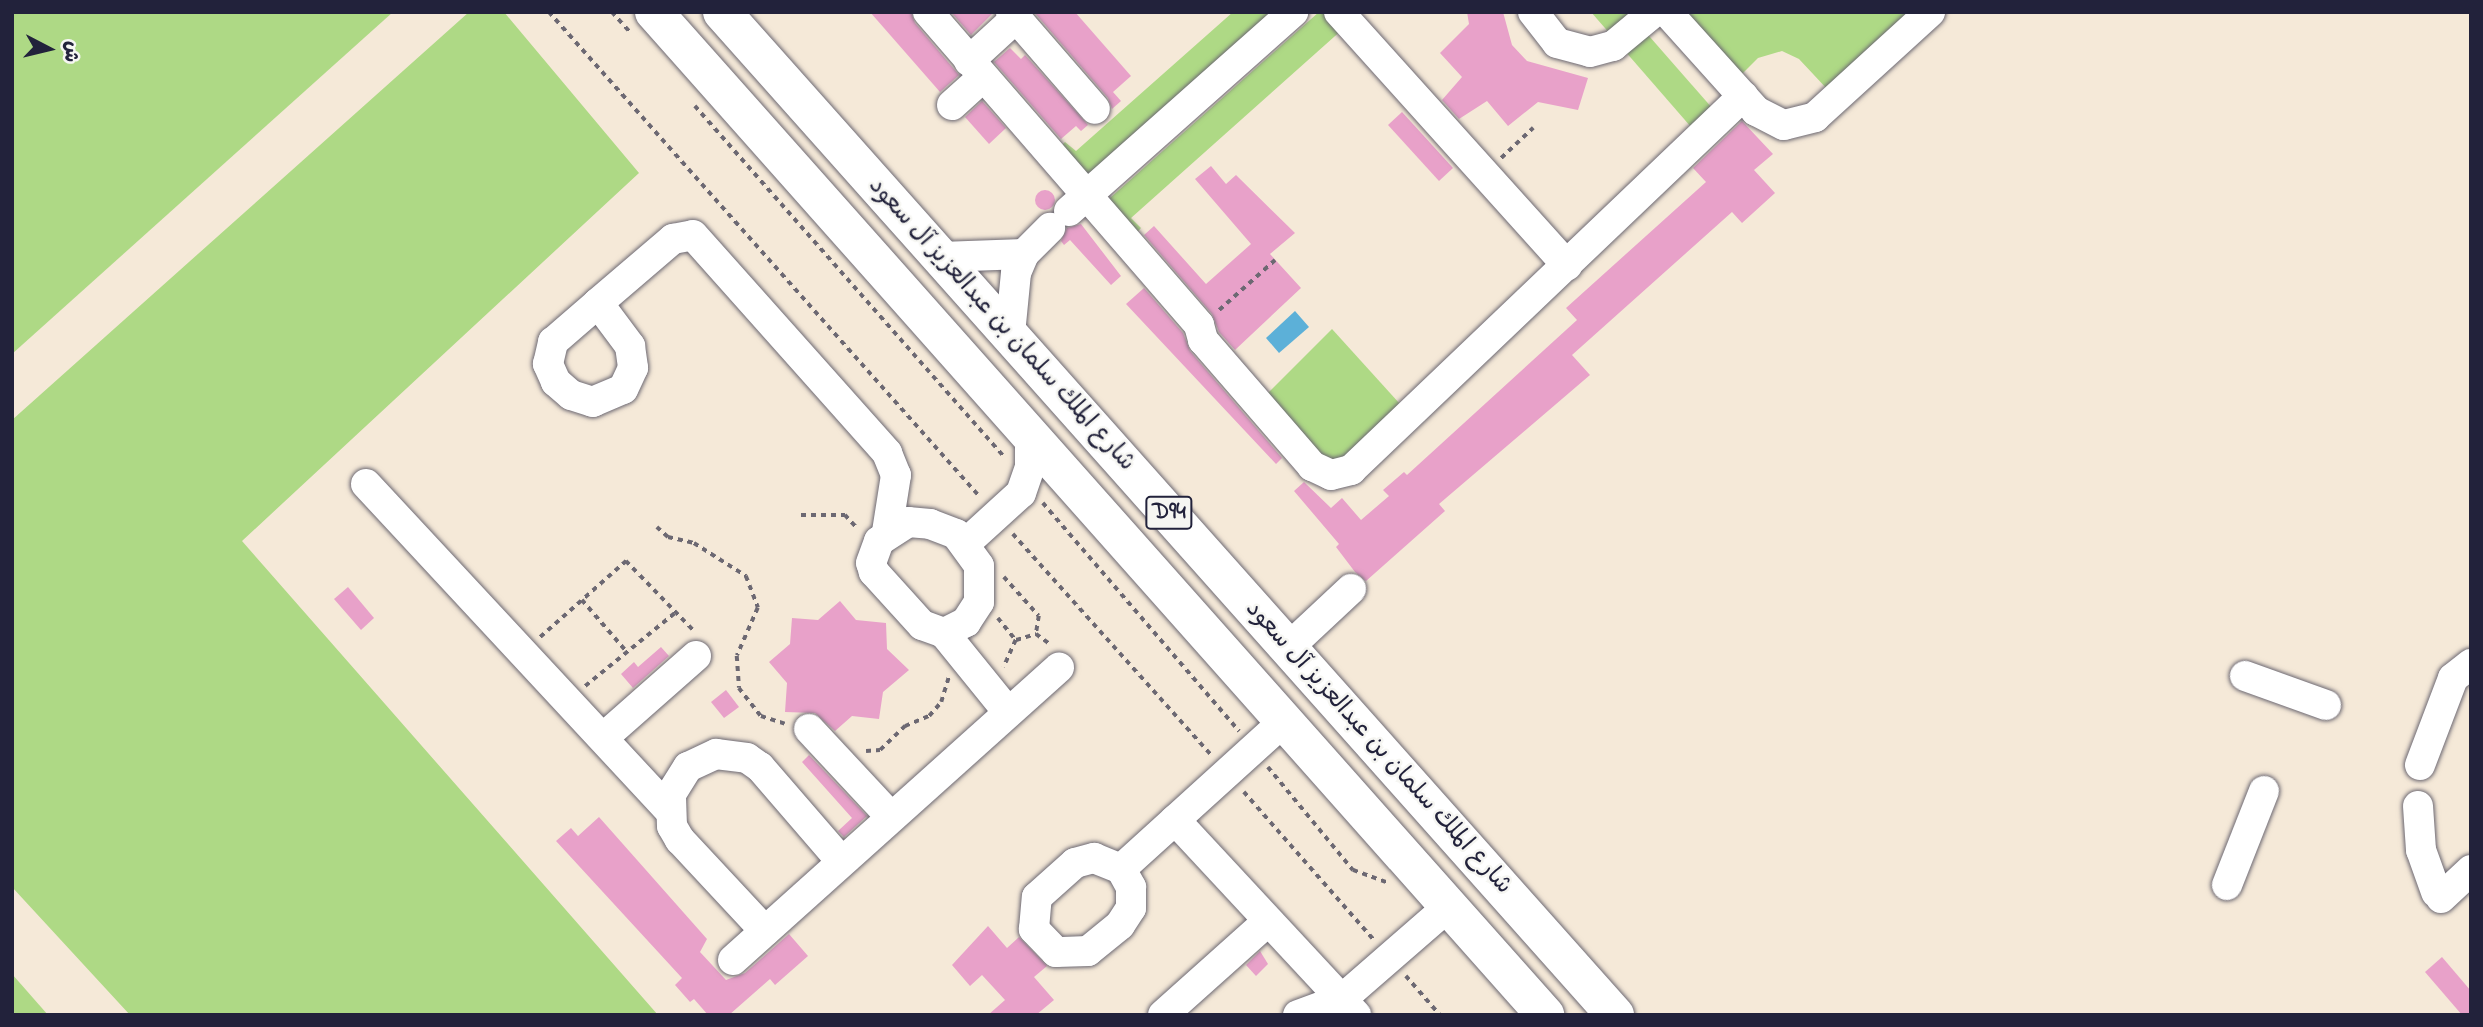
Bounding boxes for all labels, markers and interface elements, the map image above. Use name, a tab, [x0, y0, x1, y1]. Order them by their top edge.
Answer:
north arrow	[14, 14, 84, 84]
text: ش	[56, 40, 85, 64]
street label: شارع الملك سلمان بن عبدالعزيز آل سعود	[862, 172, 1140, 478]
road number: D94	[1144, 494, 1194, 533]
street label: شارع الملك سلمان بن عبدالعزيز آل سعود	[1239, 595, 1517, 901]

